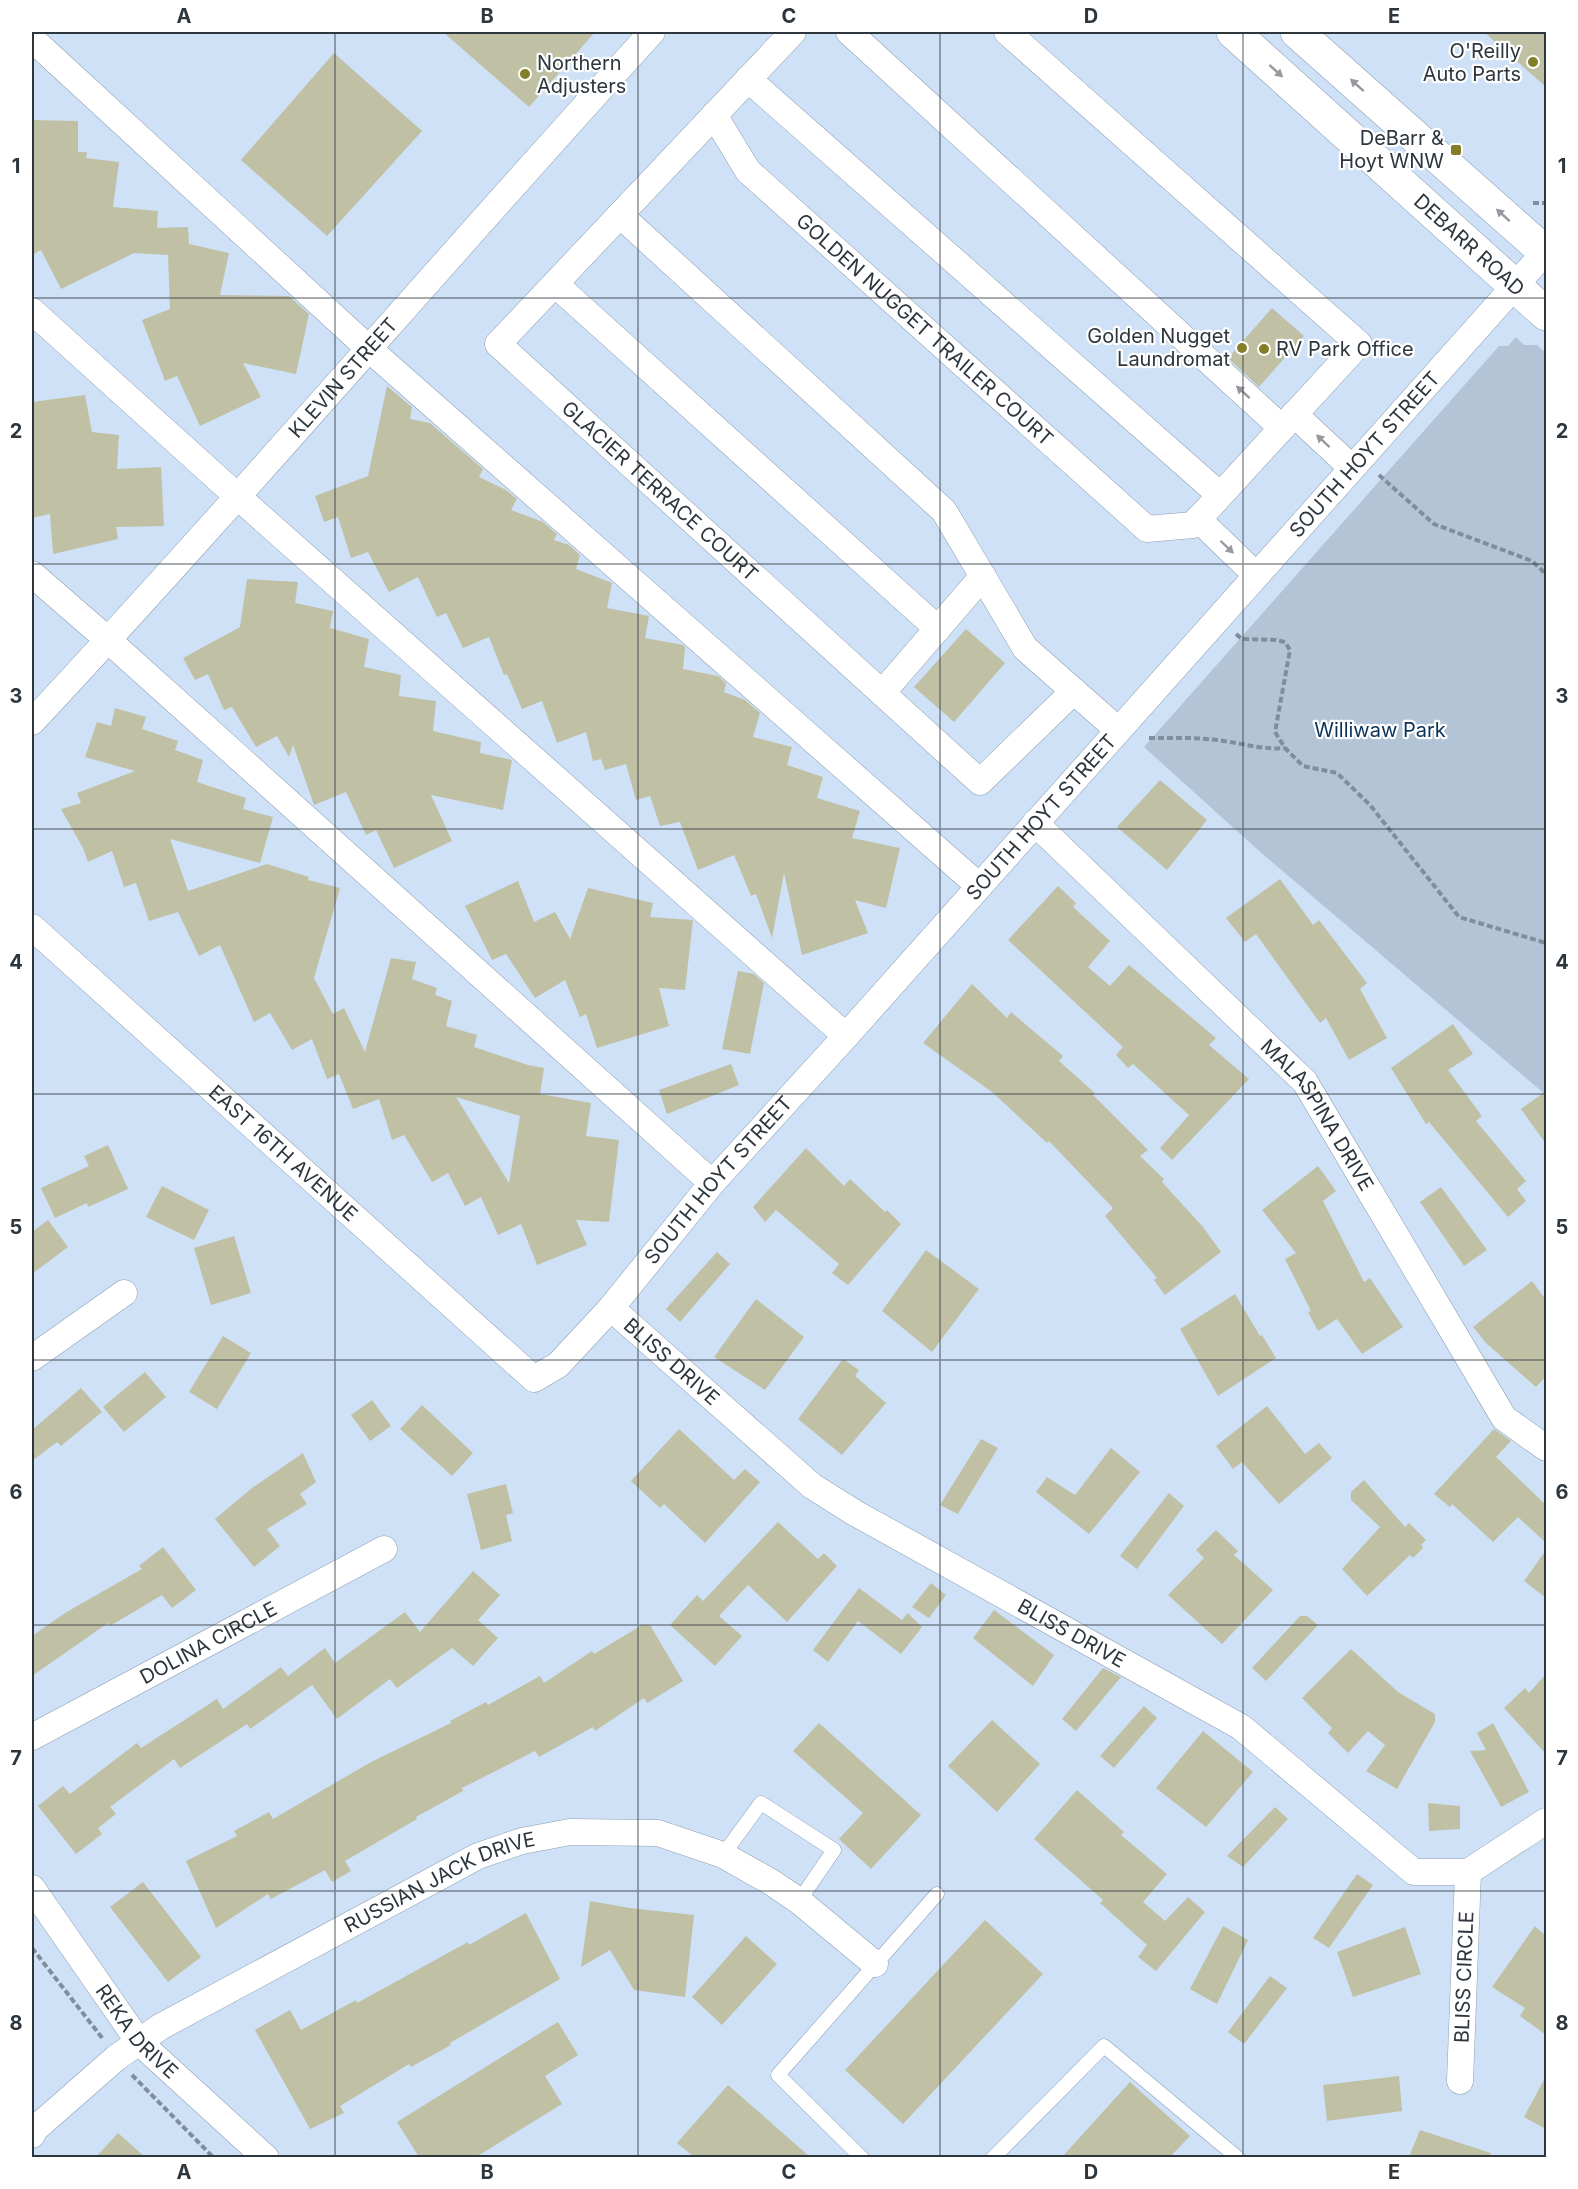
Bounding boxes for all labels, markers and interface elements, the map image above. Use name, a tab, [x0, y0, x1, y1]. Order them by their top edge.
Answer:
text: A	[177, 4, 192, 28]
text: B	[480, 4, 494, 28]
text: C	[782, 4, 796, 28]
text: D	[1084, 4, 1098, 28]
text: E	[1388, 4, 1400, 28]
place label: O'Reilly Auto Parts	[1423, 39, 1521, 86]
place label: Northern Adjusters	[537, 51, 626, 98]
marker: O'Reilly Auto Parts	[1526, 55, 1540, 69]
one-way arrow	[1268, 64, 1283, 77]
marker: Northern Adjusters	[518, 67, 532, 81]
one-way arrow	[1350, 79, 1365, 92]
place label: DeBarr & Hoyt WNW	[1339, 126, 1444, 173]
marker: DeBarr & Hoyt WNW	[1449, 143, 1463, 157]
text: 1	[12, 154, 20, 178]
text: 1	[1558, 154, 1566, 178]
street label: DEBARR ROAD	[1409, 189, 1529, 301]
street label: GOLDEN NUGGET TRAILER COURT	[792, 208, 1058, 451]
one-way arrow	[1496, 209, 1511, 222]
street label: KLEVIN STREET	[284, 313, 403, 443]
place label: Golden Nugget Laundromat	[1087, 324, 1230, 371]
place label: RV Park Office	[1276, 337, 1414, 361]
marker: Golden Nugget Laundromat	[1235, 341, 1249, 355]
marker: RV Park Office	[1257, 342, 1271, 356]
street label: SOUTH HOYT STREET	[1284, 366, 1445, 542]
one-way arrow	[1236, 386, 1251, 399]
street label: GLACIER TERRACE COURT	[557, 396, 763, 586]
text: 2	[10, 419, 22, 443]
text: 2	[1556, 419, 1568, 443]
one-way arrow	[1316, 435, 1331, 448]
one-way arrow	[1219, 540, 1233, 554]
text: 3	[10, 684, 22, 708]
text: 3	[1556, 684, 1568, 708]
park label: Williwaw Park	[1314, 718, 1446, 742]
street label: SOUTH HOYT STREET	[961, 729, 1121, 905]
text: 4	[9, 950, 23, 974]
text: 4	[1555, 950, 1569, 974]
street label: MALASPINA DRIVE	[1256, 1034, 1379, 1195]
street label: EAST 16TH AVENUE	[204, 1080, 362, 1226]
street label: SOUTH HOYT STREET	[639, 1091, 797, 1269]
text: 5	[10, 1215, 22, 1239]
text: 5	[1556, 1215, 1568, 1239]
street label: BLISS DRIVE	[619, 1313, 724, 1410]
text: 6	[10, 1480, 23, 1504]
text: 6	[1556, 1480, 1569, 1504]
street label: BLISS DRIVE	[1014, 1594, 1130, 1673]
street label: DOLINA CIRCLE	[136, 1596, 281, 1689]
text: 7	[10, 1746, 22, 1770]
text: 7	[1556, 1746, 1568, 1770]
street label: RUSSIAN JACK DRIVE	[340, 1827, 537, 1938]
street label: BLISS CIRCLE	[1449, 1911, 1478, 2043]
street label: REKA DRIVE	[91, 1980, 183, 2084]
text: 8	[9, 2011, 23, 2035]
text: 8	[1555, 2011, 1569, 2035]
text: A	[177, 2160, 192, 2184]
text: B	[480, 2160, 494, 2184]
text: C	[782, 2160, 796, 2184]
text: D	[1084, 2160, 1098, 2184]
text: E	[1388, 2160, 1400, 2184]

